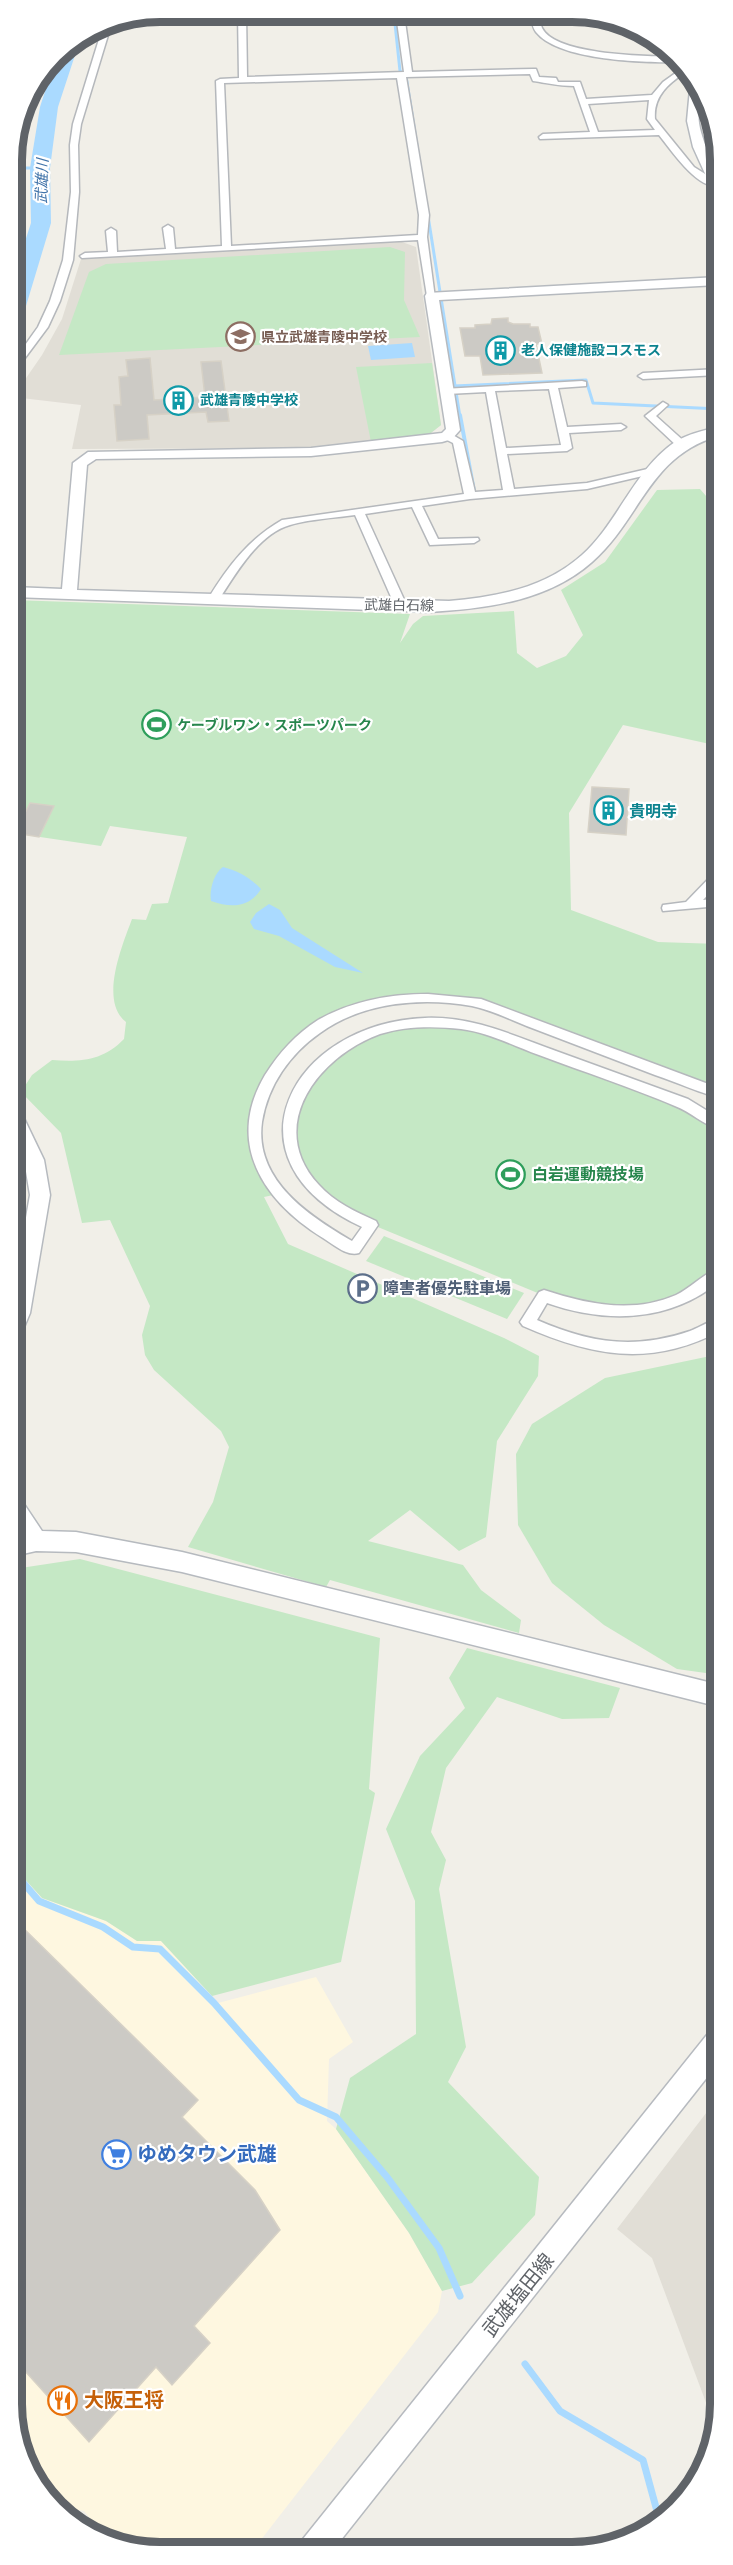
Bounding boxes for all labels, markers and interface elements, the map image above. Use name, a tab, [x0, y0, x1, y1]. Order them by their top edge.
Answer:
water label: 武雄川	[30, 156, 53, 204]
school or university icon: 県立武雄青陵中学校	[224, 321, 256, 353]
place label: 県立武雄青陵中学校	[261, 328, 387, 346]
building icon: 老人保健施設コスモス	[484, 334, 516, 366]
place label: 老人保健施設コスモス	[521, 341, 661, 359]
building icon: 武雄青陵中学校	[163, 384, 195, 416]
place label: 武雄青陵中学校	[200, 391, 298, 409]
street label: 武雄白石線	[364, 595, 434, 615]
sports icon: ケーブルワン・スポーツパーク	[140, 709, 172, 741]
place label: ケーブルワン・スポーツパーク	[177, 716, 372, 734]
building icon: 貴明寺	[592, 795, 624, 827]
place label: 貴明寺	[629, 800, 677, 822]
sports icon: 白岩運動競技場	[495, 1158, 527, 1190]
place label: 白岩運動競技場	[532, 1163, 644, 1185]
parking icon: 障害者優先駐車場	[346, 1272, 378, 1304]
place label: 障害者優先駐車場	[383, 1277, 511, 1299]
supermarket icon: ゆめタウン武雄	[100, 2138, 132, 2170]
place label: ゆめタウン武雄	[137, 2140, 277, 2167]
street label: 武雄塩田線	[476, 2247, 560, 2342]
restaurant icon: 大阪王将	[47, 2384, 79, 2416]
place label: 大阪王将	[84, 2386, 164, 2413]

